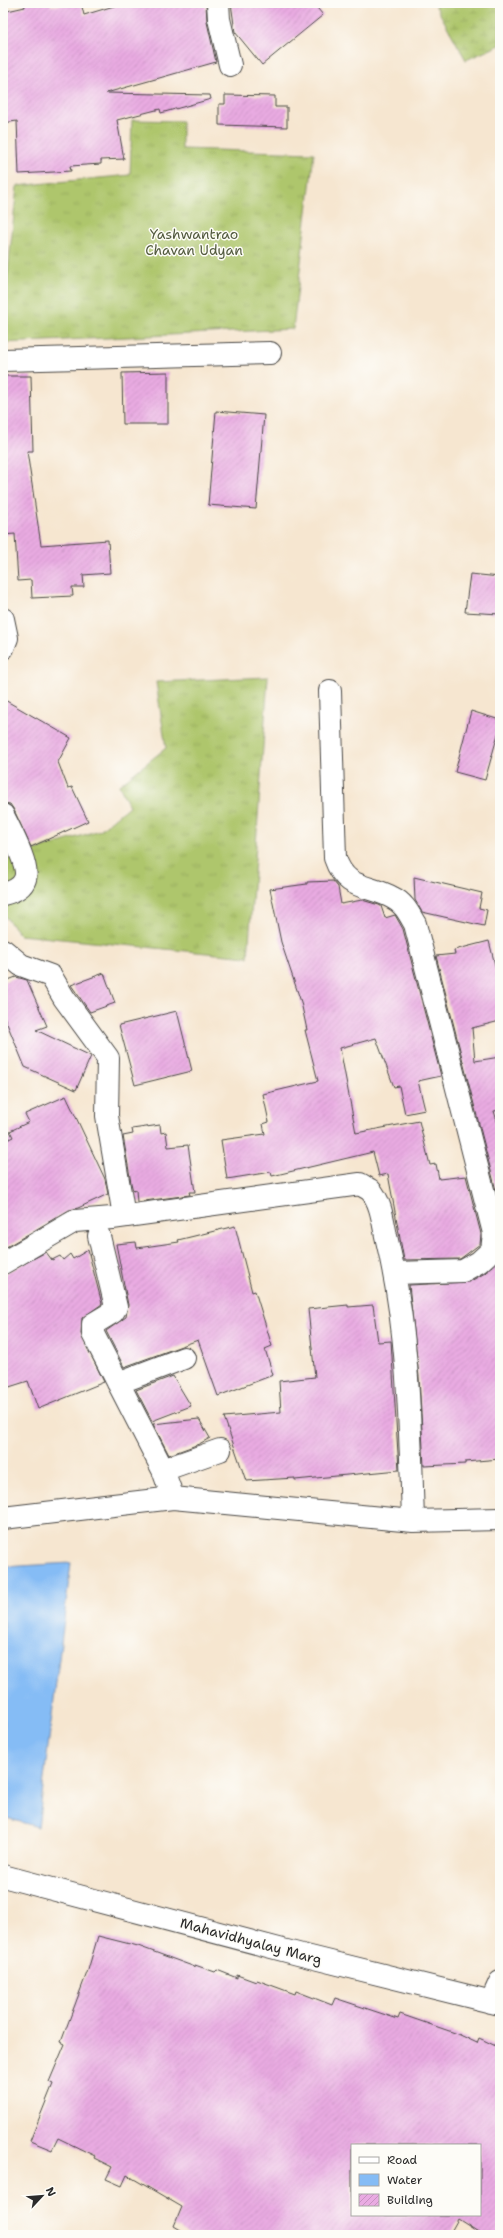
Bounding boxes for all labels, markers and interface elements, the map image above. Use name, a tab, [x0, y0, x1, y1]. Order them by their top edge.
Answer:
park label: Yashwantrao Chavan Udyan	[145, 225, 243, 259]
street label: Mahavidhyalay Marg	[178, 1913, 324, 1969]
legend	[351, 2144, 481, 2216]
text: Road	[387, 2152, 418, 2168]
text: Water	[387, 2172, 423, 2188]
north arrow	[22, 2176, 62, 2216]
text: N	[42, 2185, 59, 2199]
text: Building	[387, 2192, 433, 2208]

